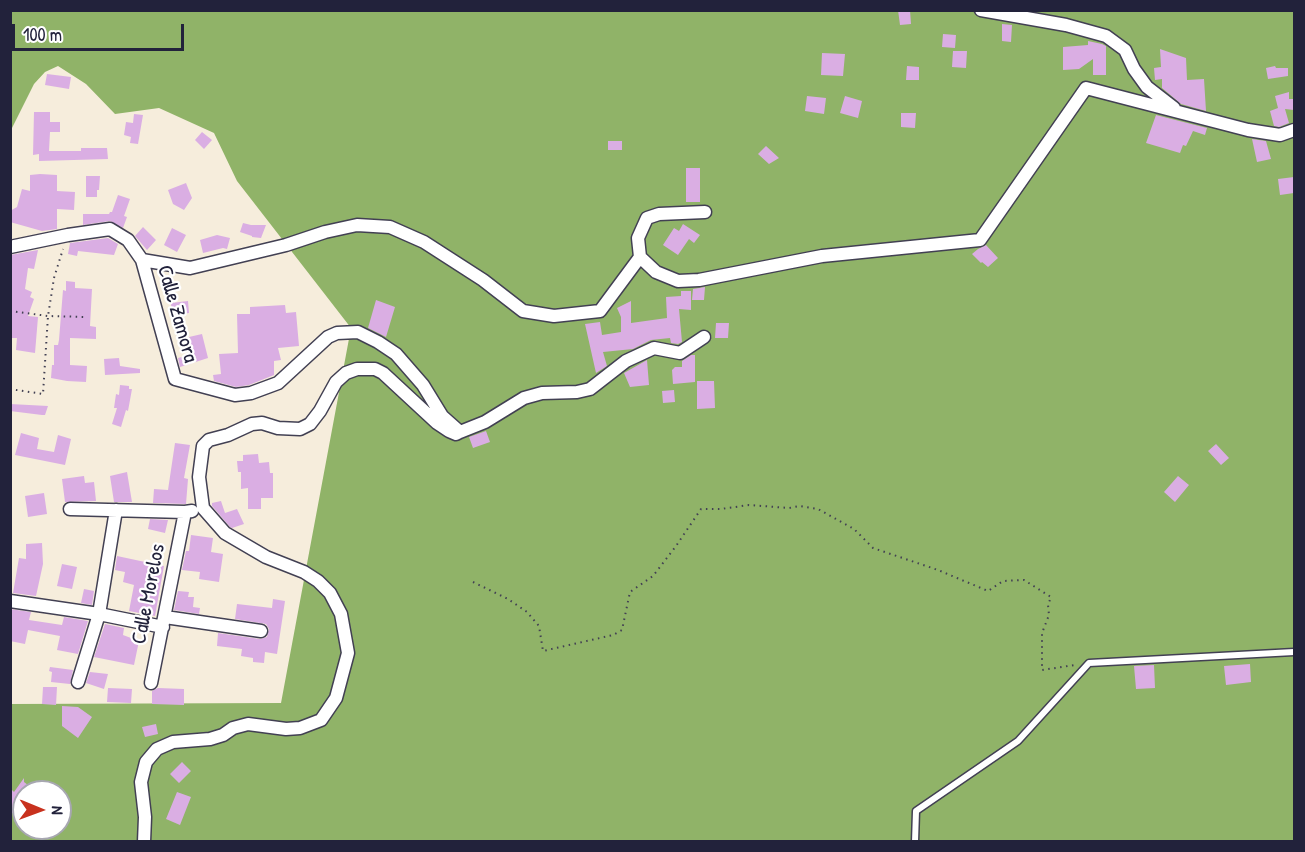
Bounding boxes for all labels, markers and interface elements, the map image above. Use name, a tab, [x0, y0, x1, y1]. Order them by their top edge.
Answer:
scale bar	[15, 12, 188, 50]
text: 100 m	[23, 22, 62, 47]
street label: Calle Zamora	[151, 263, 203, 365]
street label: Calle Morelos	[127, 542, 171, 646]
north arrow	[12, 780, 72, 840]
text: N	[47, 806, 69, 815]

